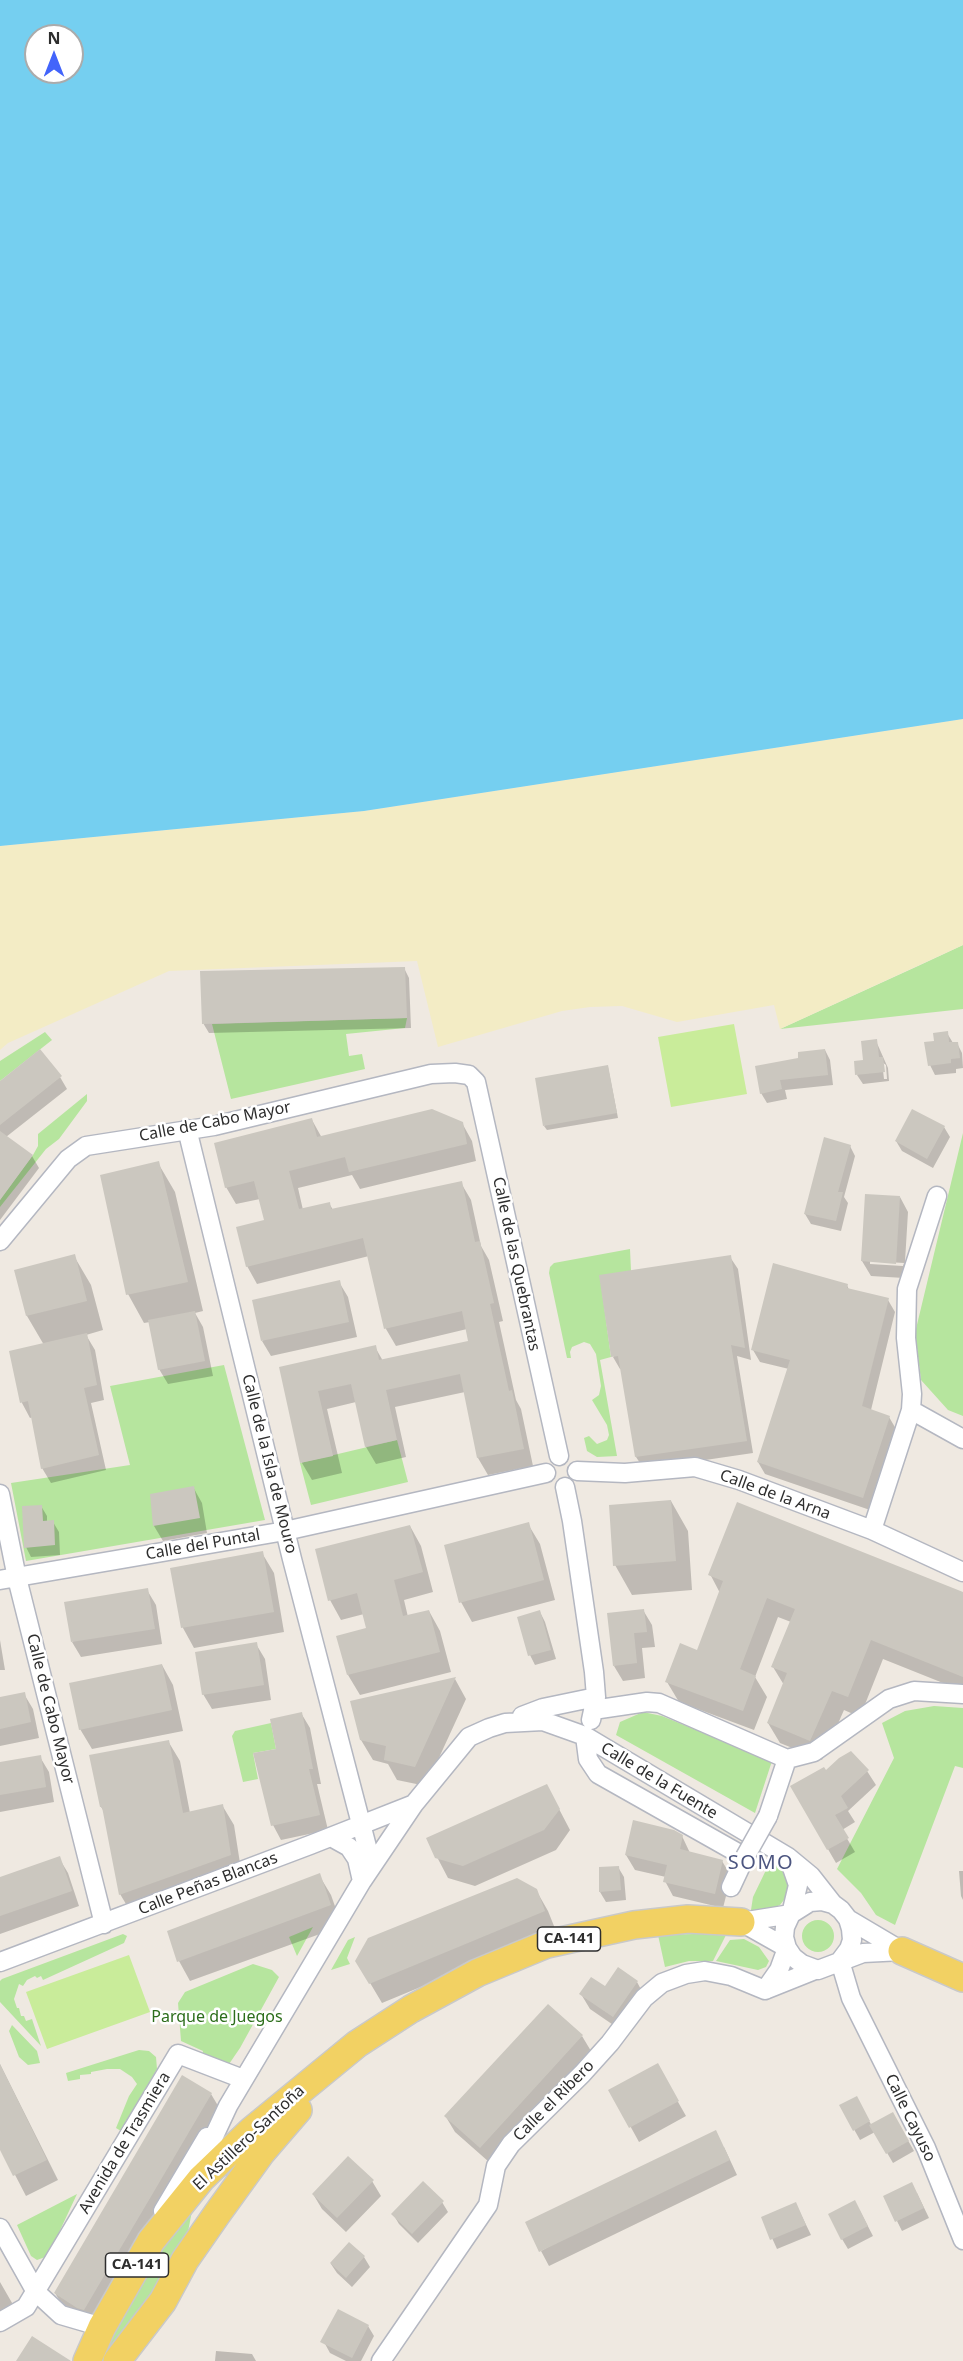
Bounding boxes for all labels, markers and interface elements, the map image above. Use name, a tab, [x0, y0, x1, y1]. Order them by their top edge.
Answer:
north arrow	[24, 24, 84, 84]
text: N	[47, 27, 61, 49]
street label: Calle de Cabo Mayor	[137, 1098, 293, 1146]
street label: Calle de las Quebrantas	[488, 1175, 544, 1353]
street label: Calle de la Isla de Mouro	[237, 1372, 301, 1556]
street label: Calle de la Arna	[717, 1466, 833, 1524]
street label: Calle del Puntal	[144, 1525, 262, 1565]
street label: Calle de Cabo Mayor	[22, 1632, 78, 1786]
street label: Calle de la Fuente	[597, 1739, 721, 1823]
street label: Calle Peñas Blancas	[136, 1849, 280, 1919]
district label: SOMO	[728, 1851, 794, 1875]
road number: CA-141	[538, 1927, 600, 1951]
park label: Parque de Juegos	[151, 2007, 283, 2027]
street label: Calle el Ribero	[509, 2056, 599, 2146]
street label: Avenida de Trasmiera	[75, 2069, 175, 2217]
street label: Calle Cayuso	[881, 2071, 939, 2165]
street label: El Astillero-Santoña	[189, 2081, 309, 2195]
road number: CA-141	[106, 2253, 168, 2277]

